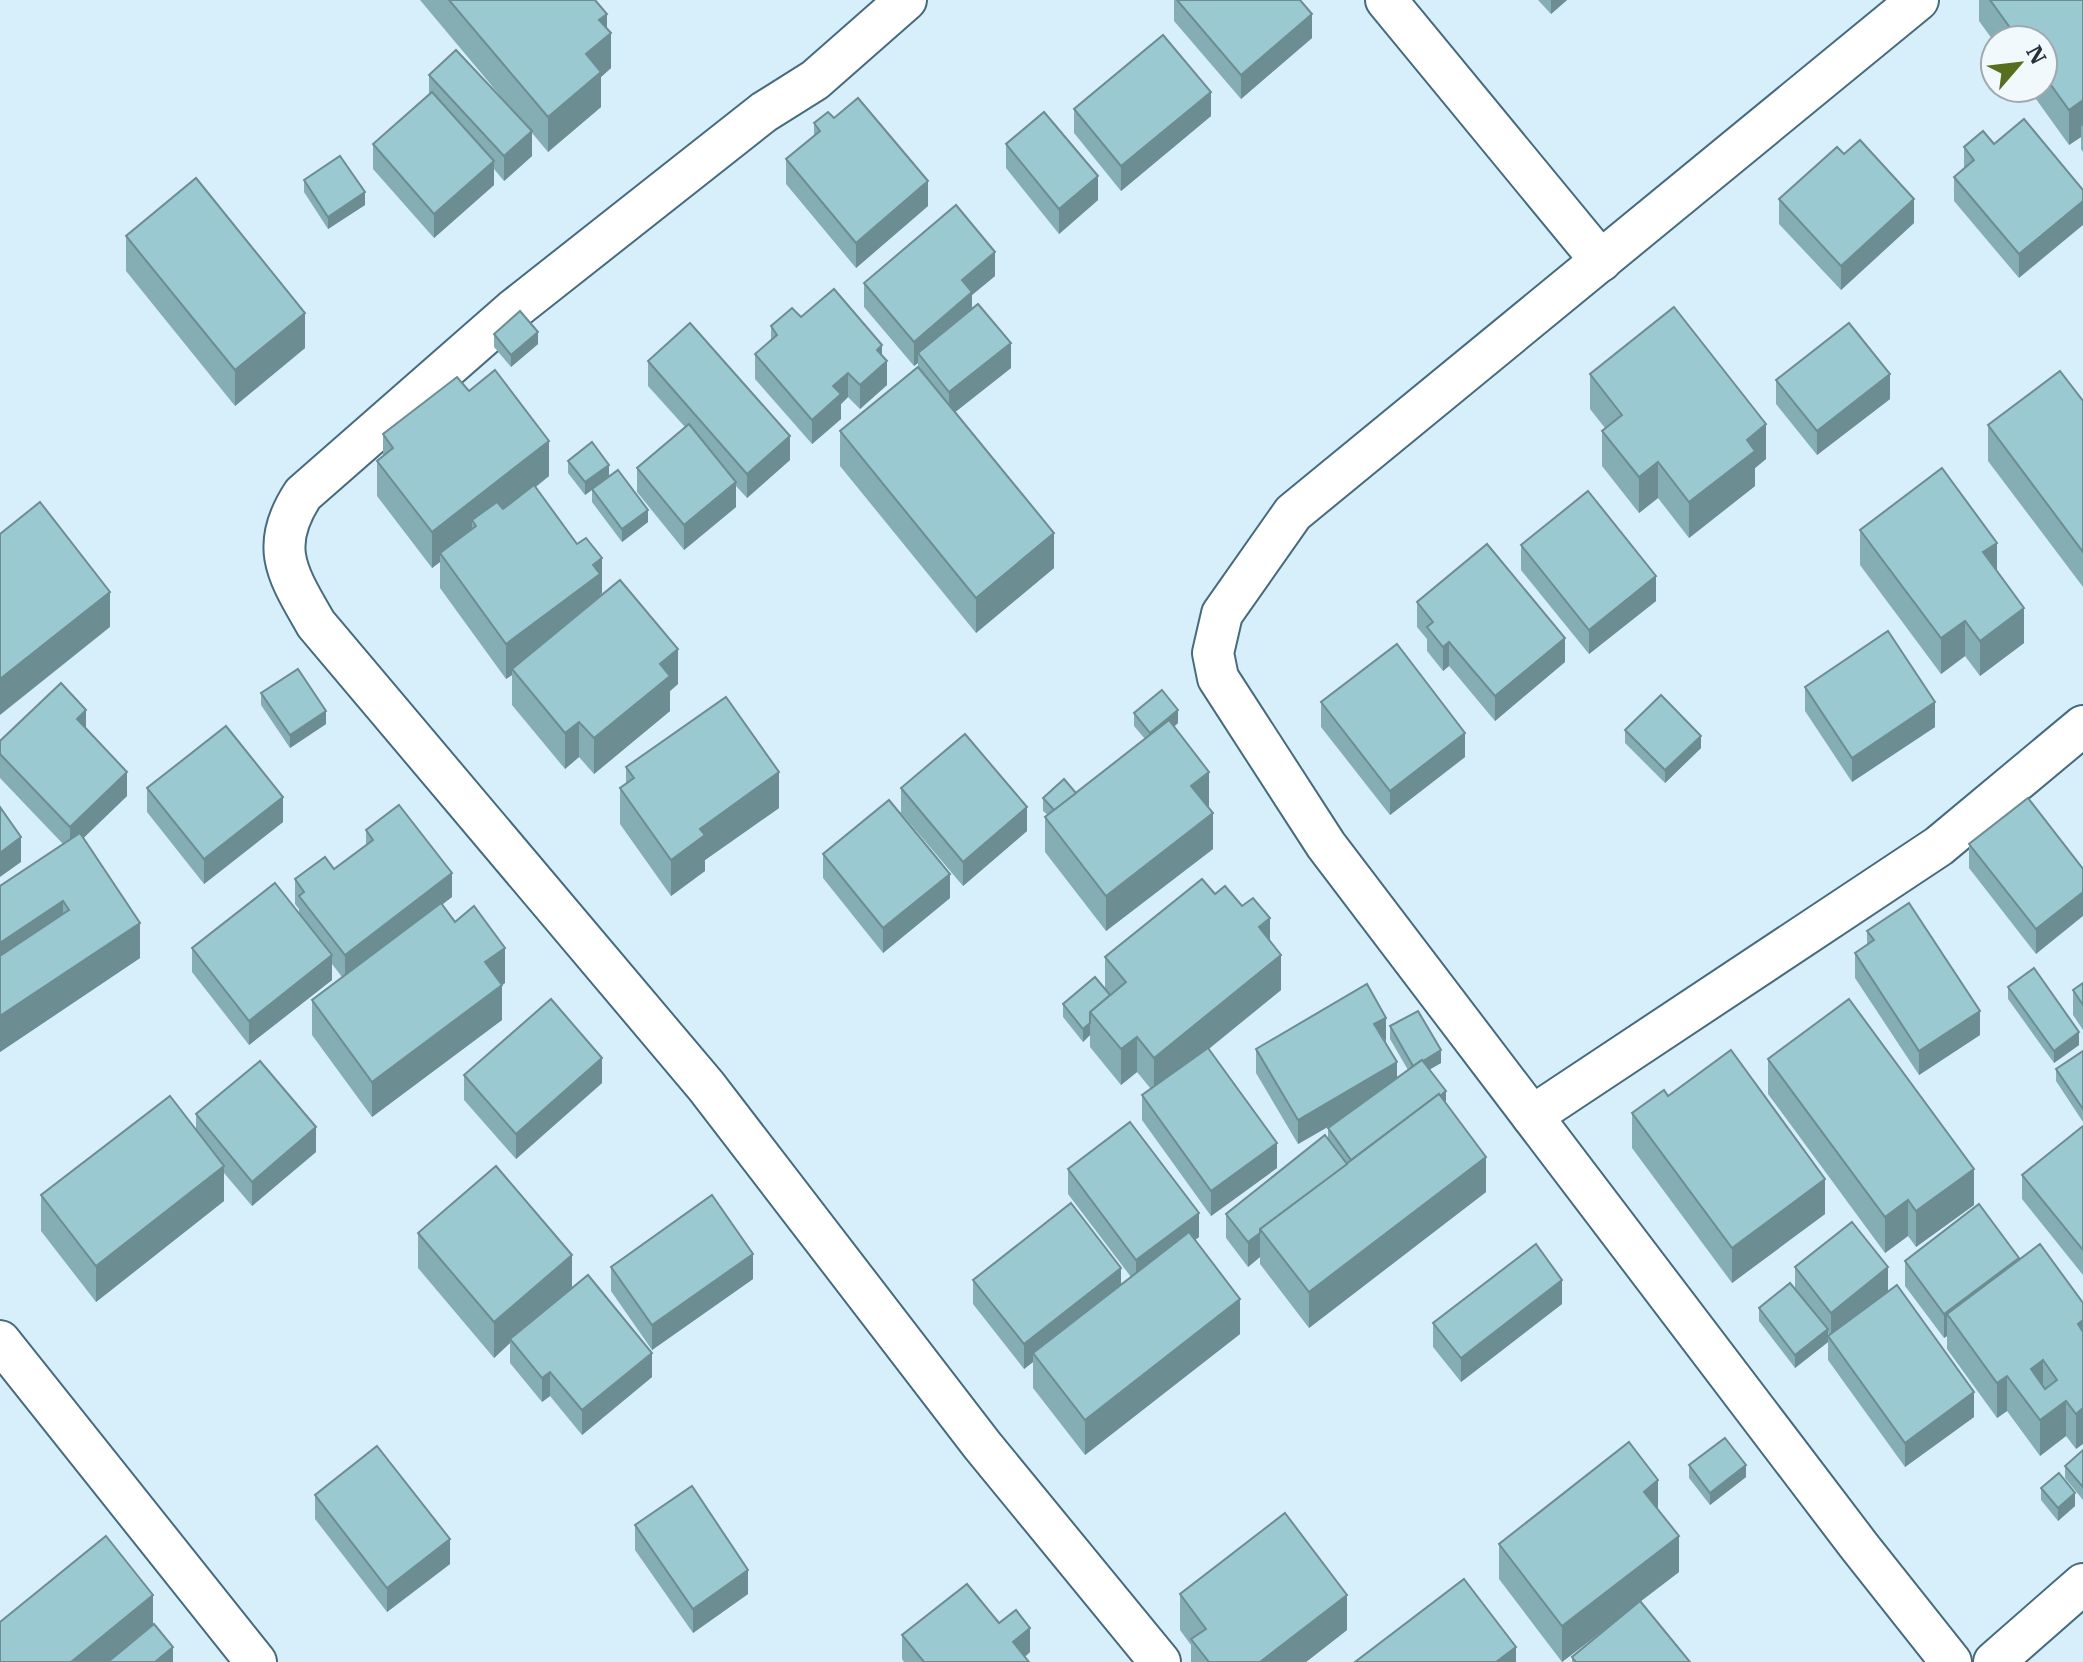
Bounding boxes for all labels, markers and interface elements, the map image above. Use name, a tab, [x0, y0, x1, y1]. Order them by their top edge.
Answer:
north arrow	[1979, 24, 2059, 104]
text: N	[2020, 40, 2054, 69]

